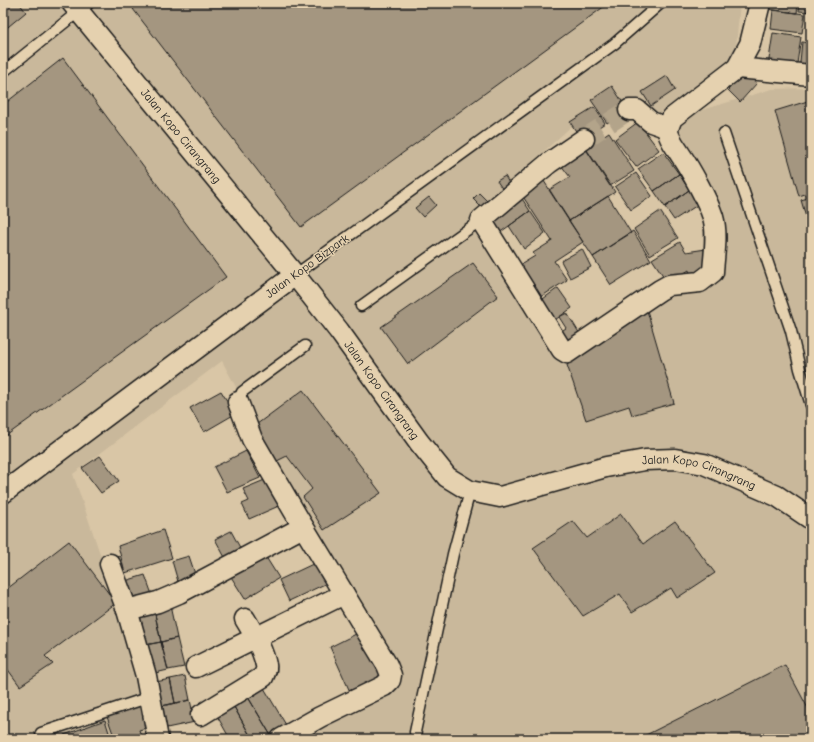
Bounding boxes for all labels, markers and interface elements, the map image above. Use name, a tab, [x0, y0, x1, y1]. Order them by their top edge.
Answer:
street label: Jalan Kopo Cirangrang	[138, 86, 224, 186]
street label: Jalan Kopo Bizpark	[263, 231, 351, 301]
street label: Jalan Kopo Cirangrang	[341, 338, 422, 442]
street label: Jalan Kopo Cirangrang	[641, 452, 758, 493]

